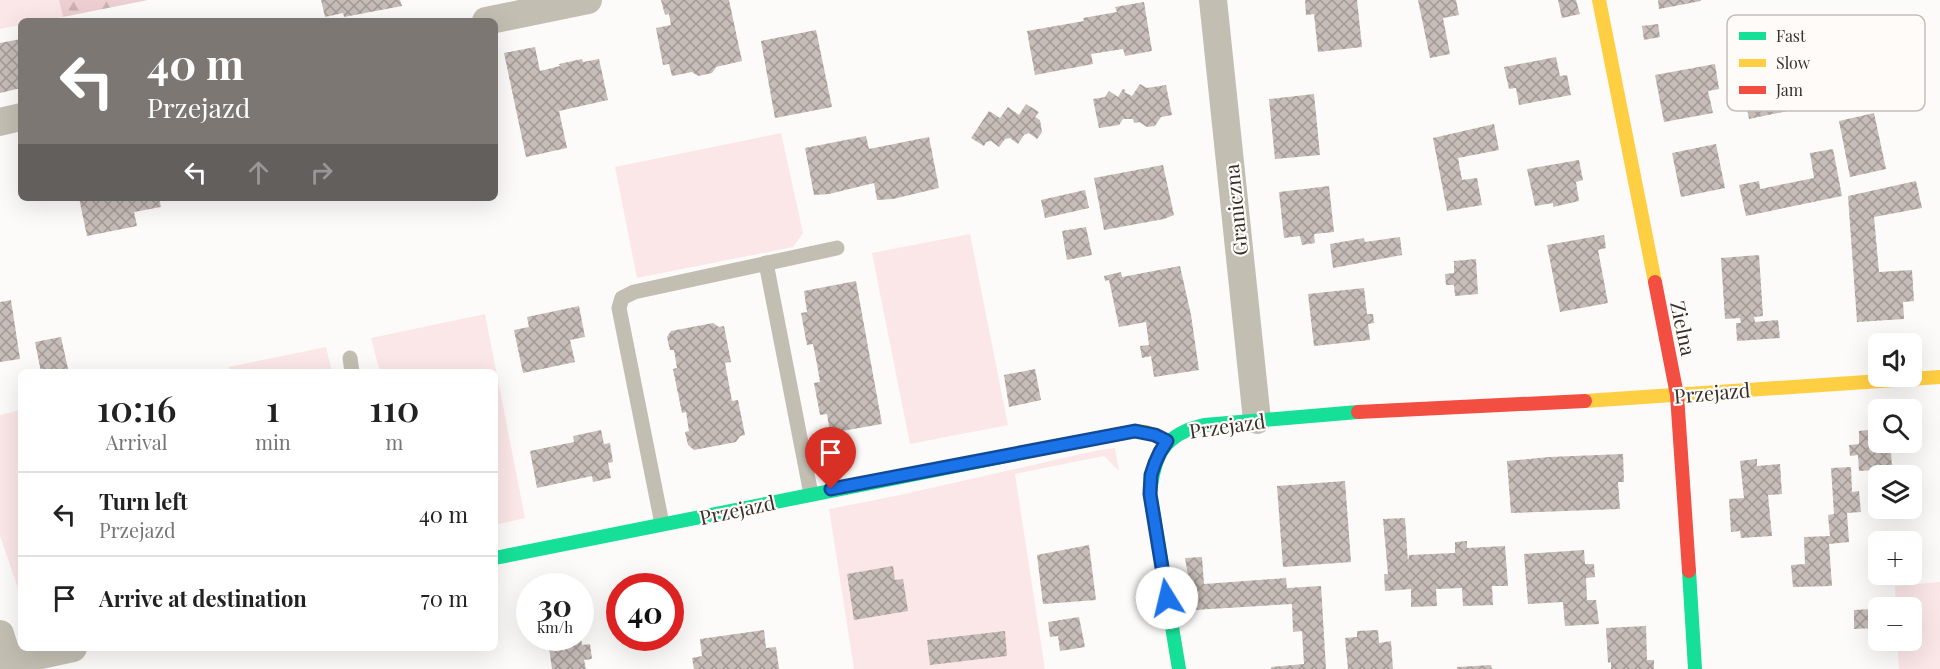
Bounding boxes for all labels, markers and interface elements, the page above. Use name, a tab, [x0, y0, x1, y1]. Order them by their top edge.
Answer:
legend	[1727, 15, 1925, 111]
text: Fast	[1776, 25, 1806, 46]
text: 40 m	[147, 35, 244, 91]
icon: left	[48, 42, 126, 120]
text: Slow	[1776, 52, 1811, 73]
text: Jam	[1775, 79, 1803, 100]
text: Przejazd	[147, 89, 251, 125]
icon: left	[179, 156, 212, 189]
icon: ahead	[242, 156, 275, 189]
icon: right	[305, 156, 338, 189]
street label: Graniczna	[1217, 163, 1253, 257]
street label: Zielna	[1665, 298, 1703, 358]
map controls	[1868, 333, 1922, 651]
button: sound	[1868, 333, 1922, 387]
street label: Przejazd	[1673, 375, 1752, 409]
text: 10:16	[97, 383, 176, 431]
text: 1	[266, 383, 280, 431]
text: 110	[369, 383, 419, 431]
button: search	[1868, 399, 1922, 453]
street label: Przejazd	[1187, 406, 1267, 444]
pin	[805, 427, 856, 489]
text: Arrival	[106, 428, 167, 455]
text: min	[255, 428, 291, 455]
text: m	[385, 428, 403, 455]
icon: arrive	[814, 436, 847, 469]
button: layers	[1868, 465, 1922, 519]
text: Turn left	[99, 486, 188, 516]
street label: Przejazd	[697, 488, 778, 530]
icon: left	[48, 498, 81, 531]
text: 40 m	[419, 499, 468, 529]
text: Przejazd	[99, 516, 176, 543]
button: +	[1868, 531, 1922, 585]
position arrow	[1135, 566, 1199, 630]
speed limit sign: 40	[606, 573, 684, 651]
icon: arrive	[48, 582, 81, 615]
text: Arrive at destination	[99, 583, 307, 613]
text: 70 m	[421, 583, 468, 613]
text: 30	[538, 585, 572, 625]
button: −	[1868, 597, 1922, 651]
text: km/h	[537, 617, 573, 637]

